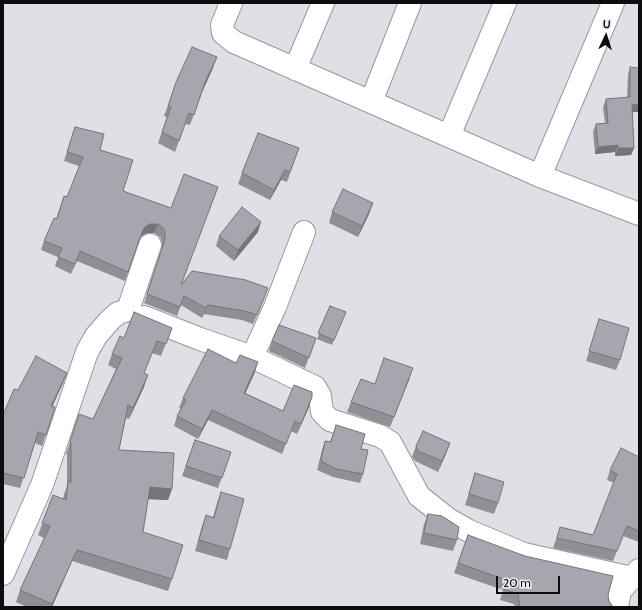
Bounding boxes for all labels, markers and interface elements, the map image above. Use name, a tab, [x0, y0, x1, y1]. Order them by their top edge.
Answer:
north arrow	[586, 16, 626, 56]
text: U	[602, 17, 611, 31]
scale bar	[498, 568, 562, 594]
text: 20 m	[503, 575, 531, 590]

